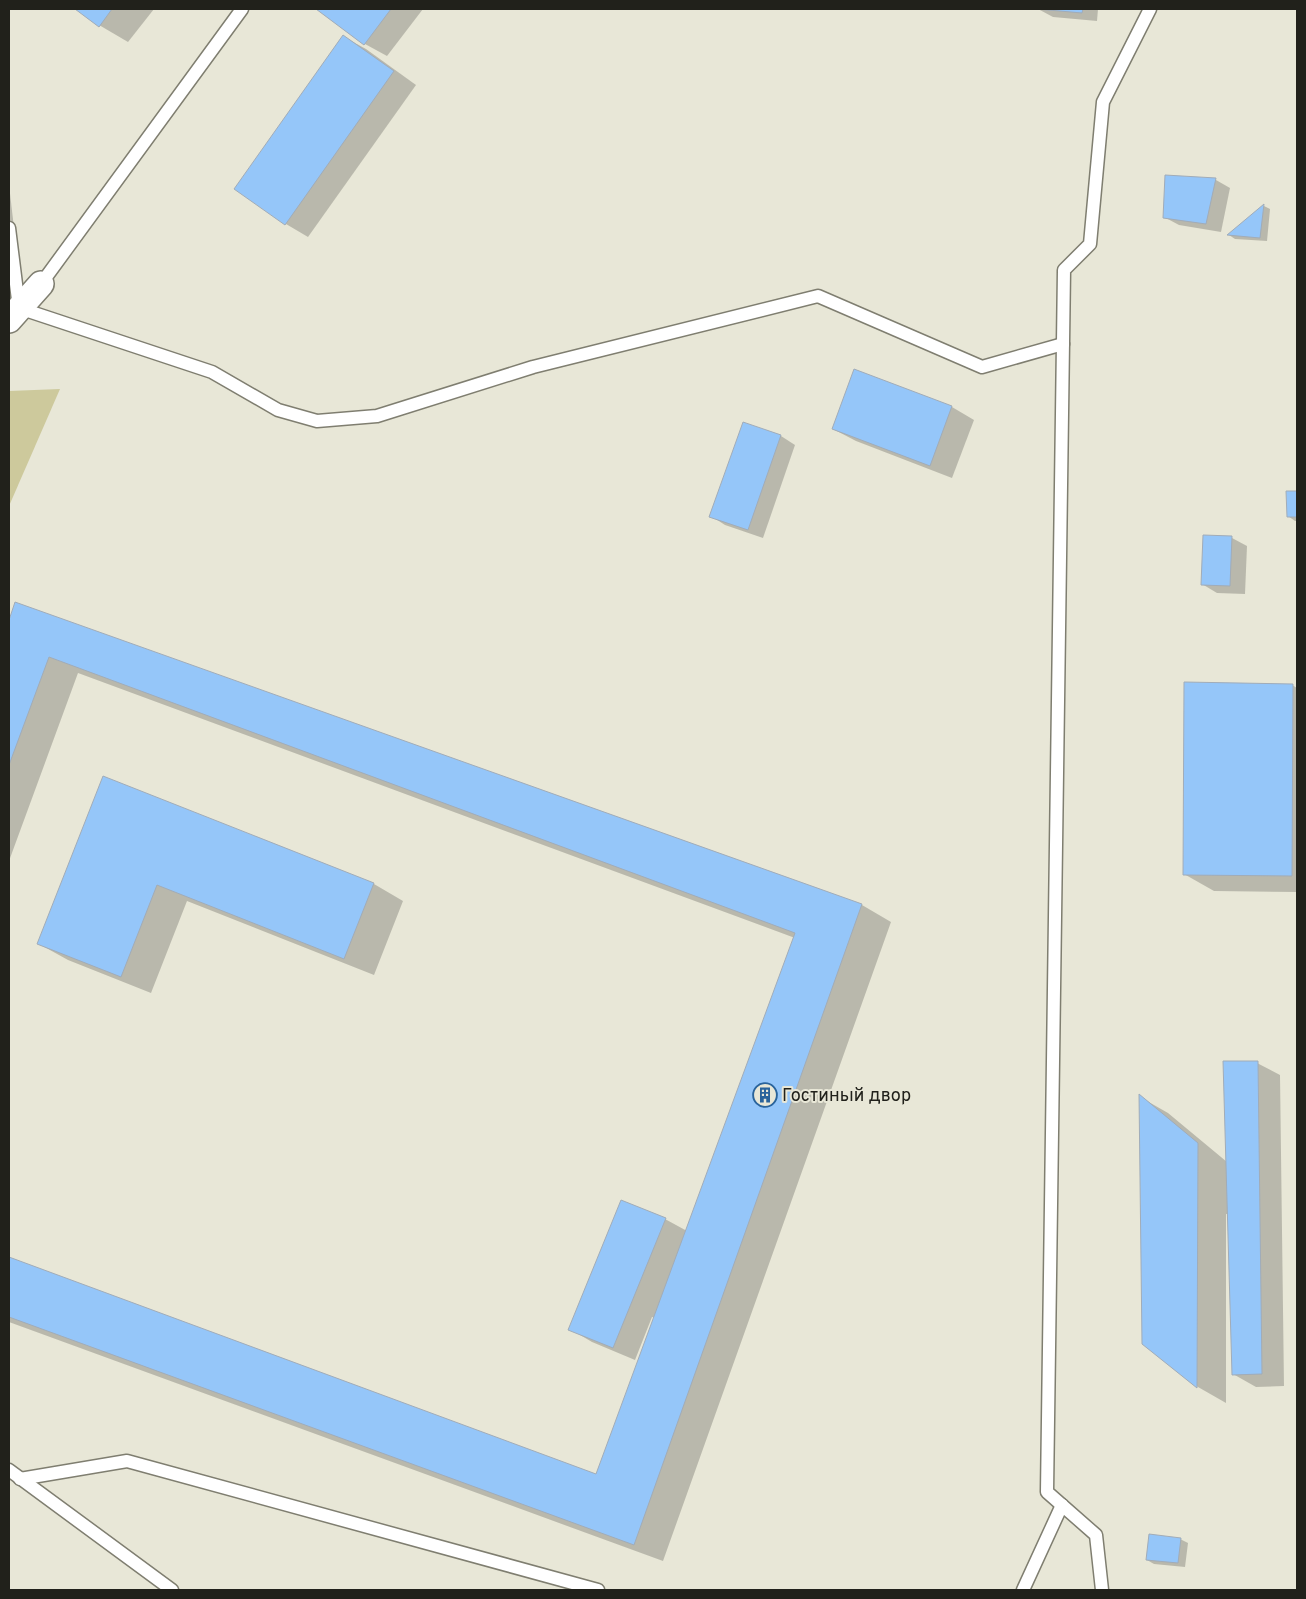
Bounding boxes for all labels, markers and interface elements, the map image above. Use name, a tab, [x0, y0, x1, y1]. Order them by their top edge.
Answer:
building icon: Гостиный двор	[752, 1082, 778, 1108]
place label: Гостиный двор	[782, 1085, 911, 1108]

